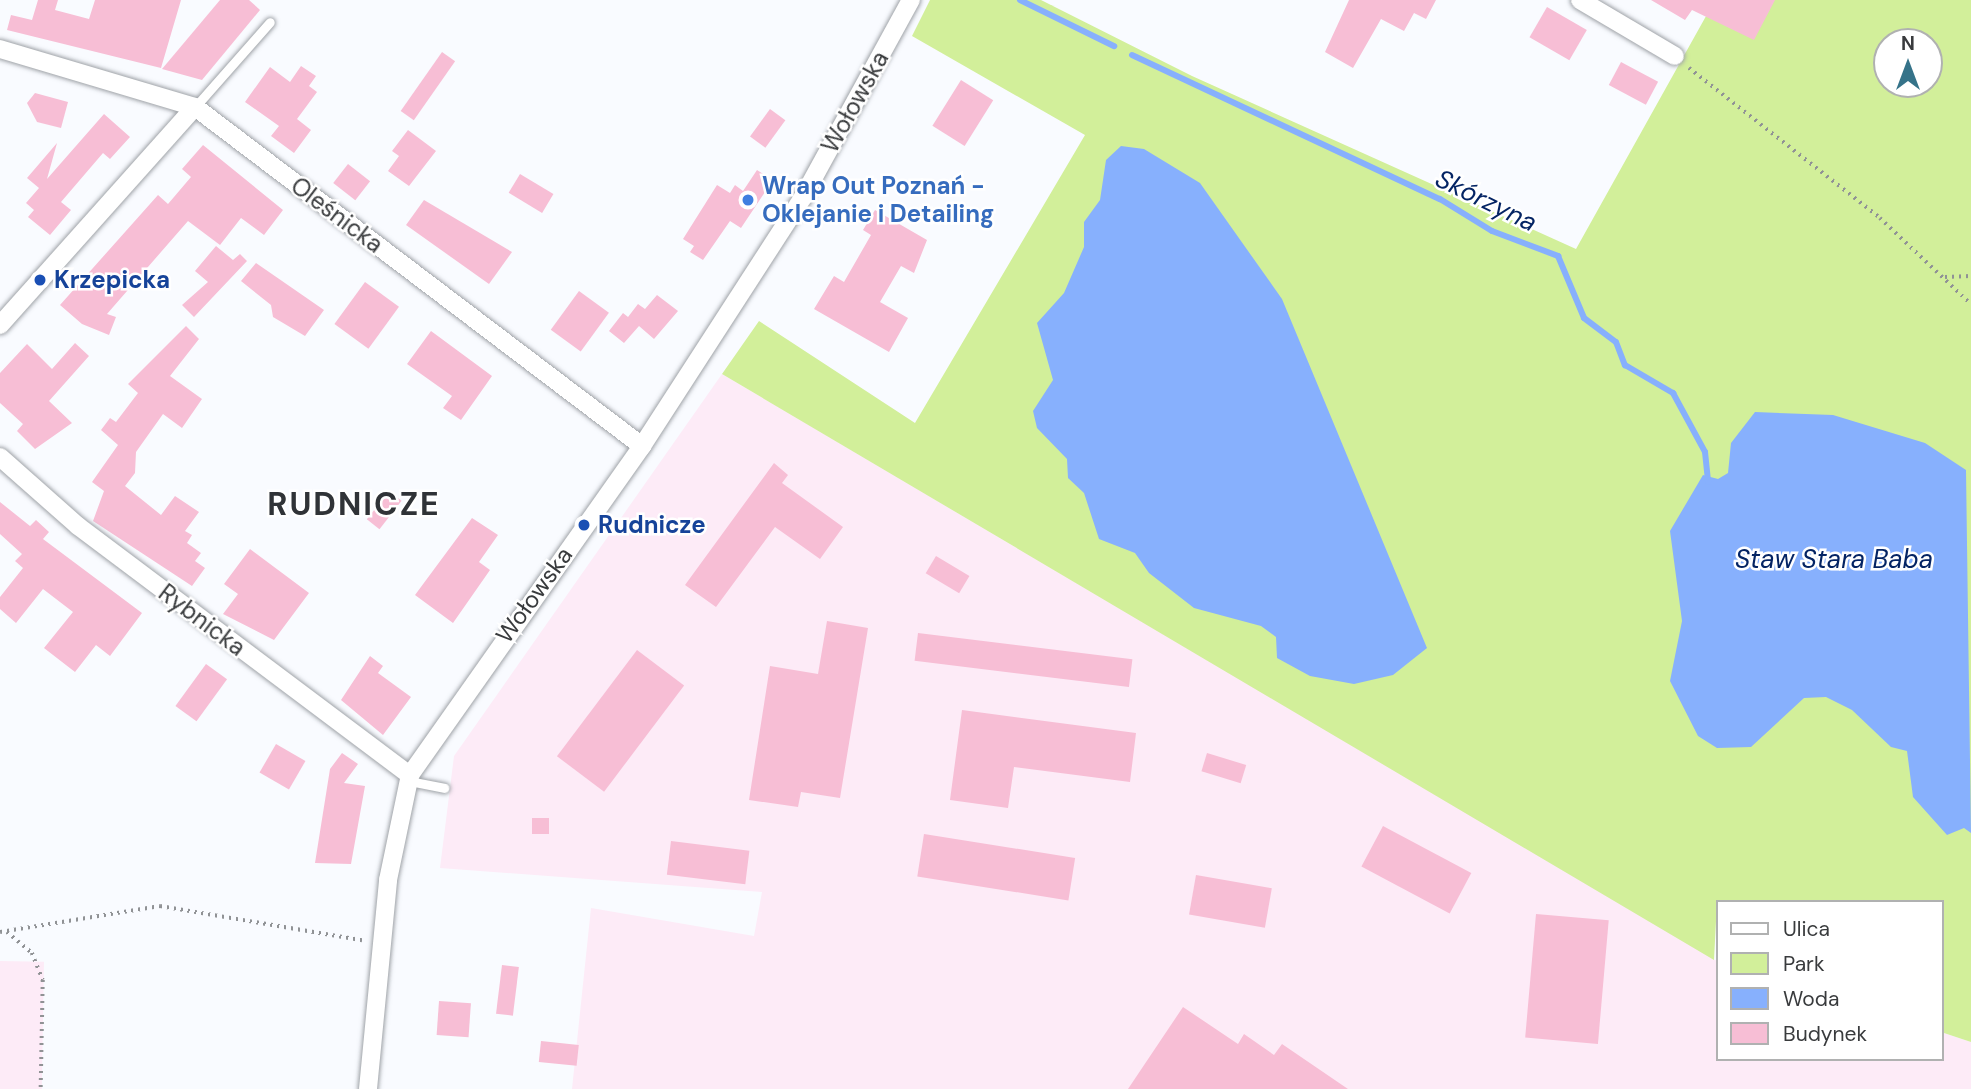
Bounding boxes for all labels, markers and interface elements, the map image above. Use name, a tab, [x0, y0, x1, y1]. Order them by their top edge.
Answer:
north arrow	[1873, 28, 1943, 98]
text: N	[1901, 31, 1915, 56]
street label: Wołowska	[815, 46, 895, 158]
water label: Skórzyna	[1430, 163, 1542, 239]
street label: Oleśnicka	[285, 171, 389, 259]
place label: Wrap Out Poznań - Oklejanie i Detailing	[762, 172, 994, 228]
marker: Wrap Out Poznań - Oklejanie i Detailing	[740, 192, 756, 208]
place label: Krzepicka	[54, 266, 170, 294]
marker: Krzepicka	[32, 272, 48, 288]
district label: RUDNICZE	[268, 485, 440, 523]
place label: Rudnicze	[598, 511, 706, 539]
marker: Rudnicze	[576, 517, 592, 533]
street label: Wołowska	[490, 541, 578, 649]
water label: Staw Stara Baba	[1735, 544, 1933, 576]
street label: Rybnicka	[153, 578, 251, 662]
legend	[1716, 900, 1943, 1061]
text: Ulica	[1783, 915, 1830, 943]
text: Park	[1783, 950, 1824, 978]
text: Woda	[1783, 985, 1839, 1013]
text: Budynek	[1783, 1020, 1867, 1048]

